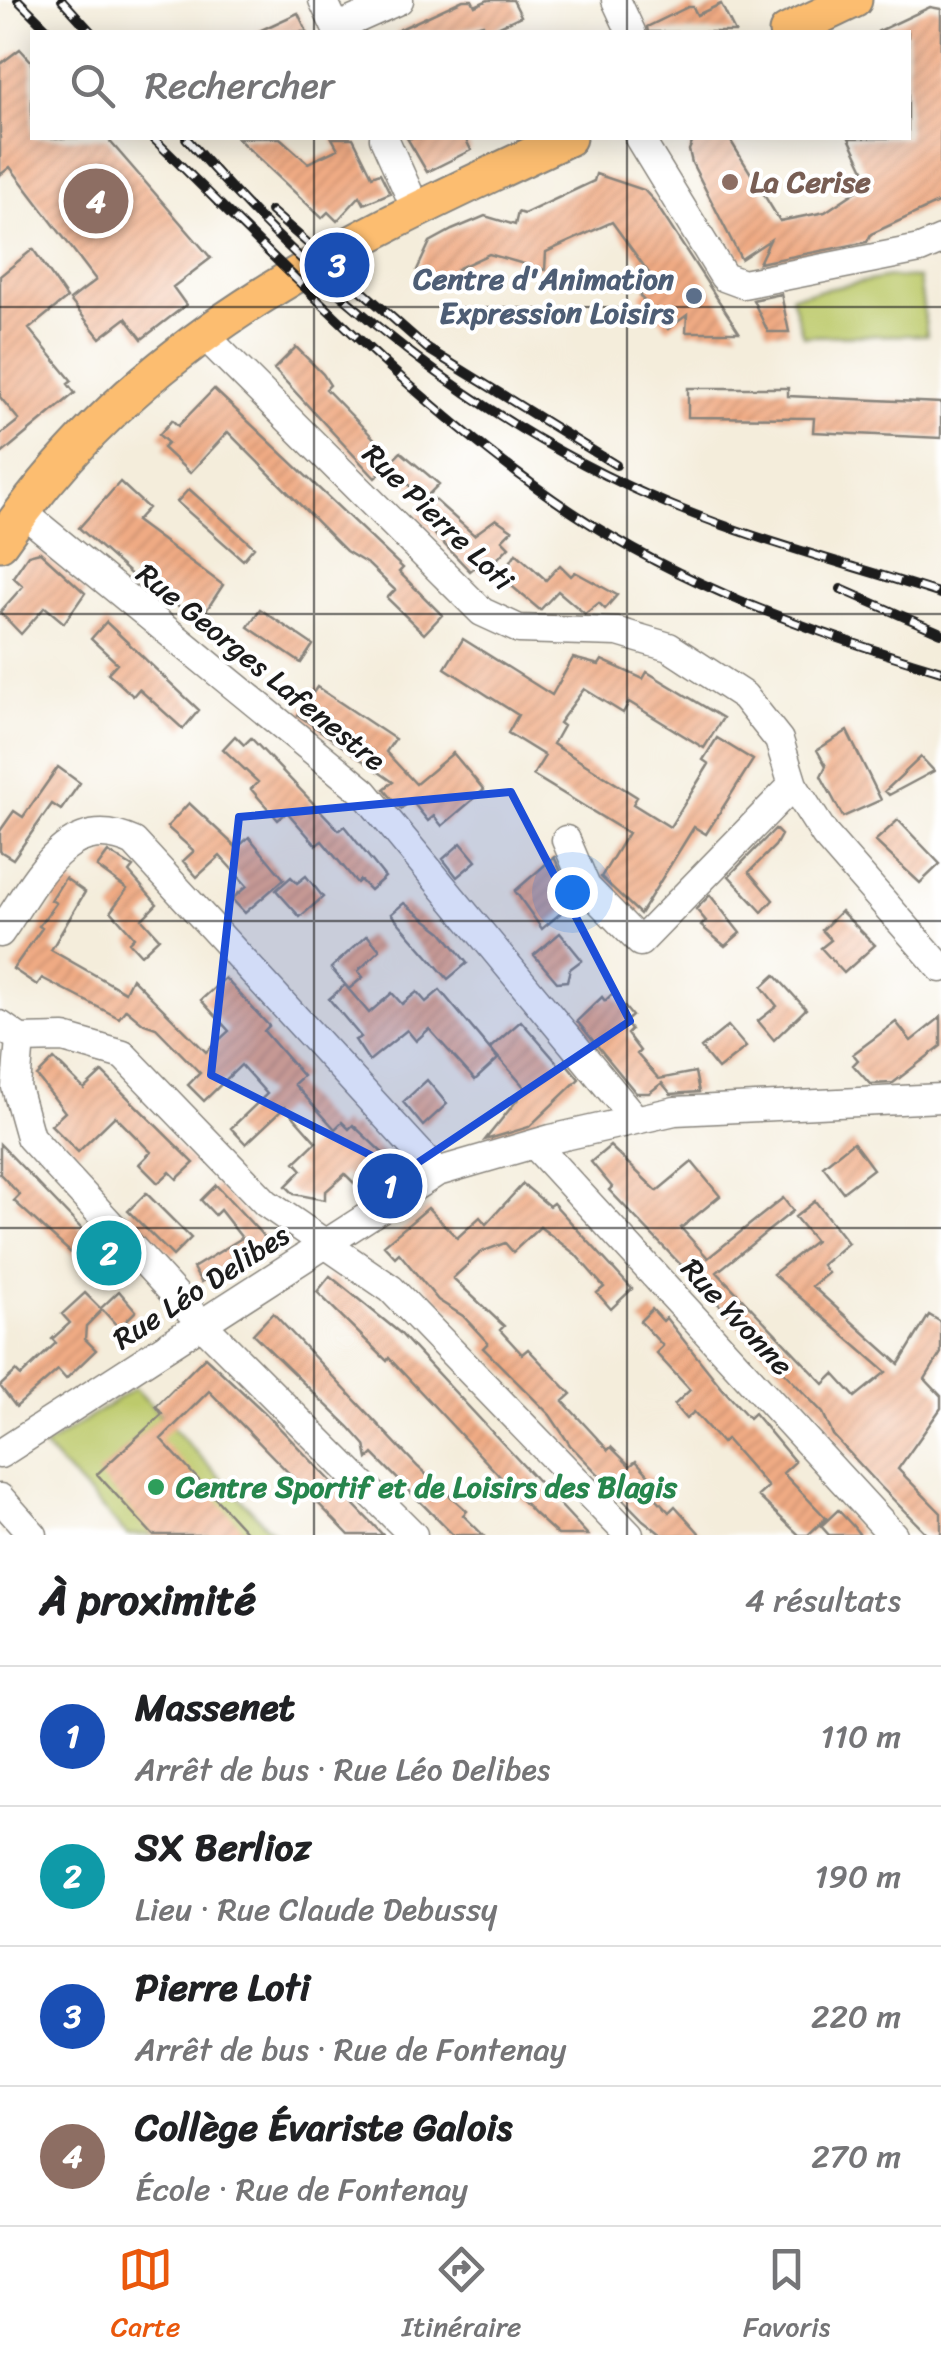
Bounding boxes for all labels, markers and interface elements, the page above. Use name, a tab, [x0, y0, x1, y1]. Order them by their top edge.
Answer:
search box	[30, 30, 911, 140]
text: Rechercher	[145, 52, 334, 119]
icon: search	[65, 58, 120, 113]
place label: La Cerise	[750, 155, 871, 209]
pin: 4	[64, 164, 128, 238]
marker: La Cerise	[719, 171, 741, 193]
pin: 3	[304, 228, 370, 302]
place label: Centre d'Animation Expression Loisirs	[412, 252, 675, 340]
marker: Centre d'Animation Expression Loisirs	[683, 285, 705, 307]
street label: Rue Pierre Loti	[349, 430, 528, 606]
street label: Rue Georges Lafenestre	[123, 548, 399, 786]
your location	[547, 867, 598, 918]
pin: 1	[358, 1148, 422, 1224]
street label: Rue Léo Delibes	[101, 1209, 301, 1365]
pin: 2	[76, 1216, 142, 1290]
street label: Rue Yvonne	[667, 1245, 807, 1389]
place label: Centre Sportif et de Loisirs des Blagis	[175, 1460, 678, 1514]
marker: Centre Sportif et de Loisirs des Blagis	[145, 1476, 167, 1498]
text: À proximité	[40, 1563, 256, 1637]
text: 4 résultats	[745, 1572, 901, 1629]
text: Massenet	[135, 1674, 295, 1741]
text: 1	[66, 1708, 79, 1765]
text: 110 m	[820, 1708, 901, 1765]
text: Arrêt de bus · Rue Léo Delibes	[135, 1741, 550, 1798]
text: SX Berlioz	[135, 1814, 311, 1881]
text: 2	[63, 1848, 82, 1905]
text: 190 m	[815, 1848, 901, 1905]
text: Lieu · Rue Claude Debussy	[135, 1881, 497, 1938]
text: Pierre Loti	[135, 1954, 310, 2021]
text: 3	[64, 1988, 81, 2045]
text: 220 m	[811, 1988, 901, 2045]
text: Arrêt de bus · Rue de Fontenay	[135, 2021, 566, 2078]
text: Collège Évariste Galois	[135, 2094, 512, 2161]
text: 4	[62, 2128, 83, 2185]
text: 270 m	[811, 2128, 901, 2185]
text: École · Rue de Fontenay	[135, 2161, 468, 2218]
tab: Carte	[111, 2242, 180, 2351]
tab: Itinéraire	[402, 2242, 522, 2351]
tab: Favoris	[743, 2242, 830, 2351]

